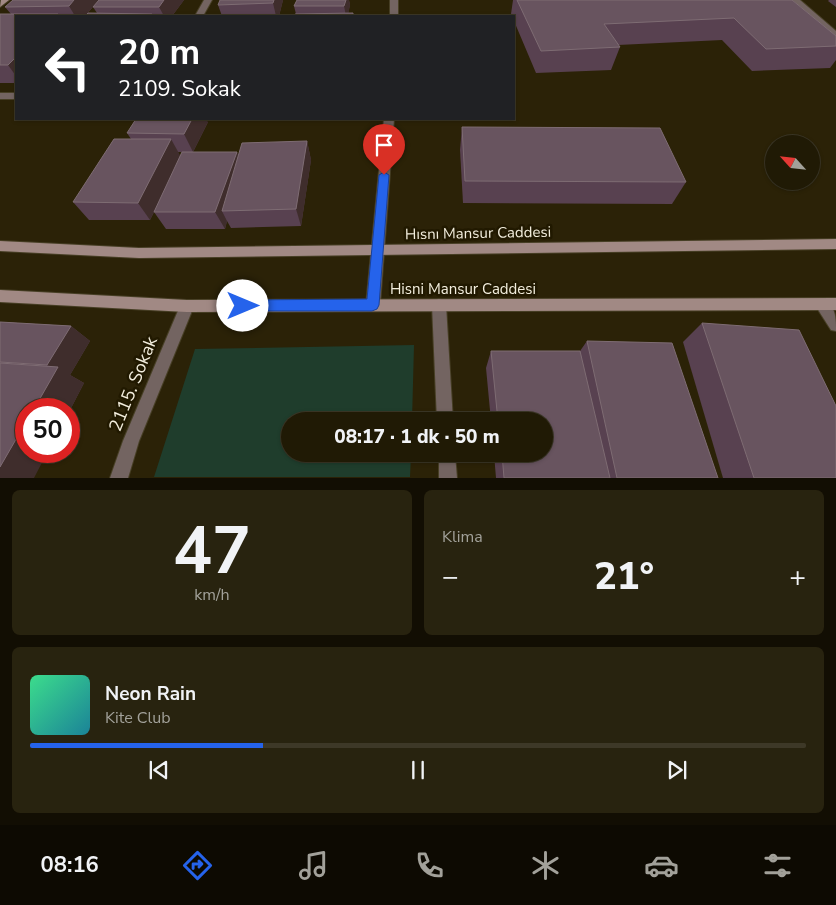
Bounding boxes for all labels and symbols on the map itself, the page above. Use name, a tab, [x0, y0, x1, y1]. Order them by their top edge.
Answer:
pin	[363, 124, 405, 175]
north arrow	[765, 135, 820, 190]
street label: Hısnı Mansur Caddesi	[405, 222, 551, 244]
position arrow	[216, 279, 268, 331]
street label: Hisni Mansur Caddesi	[390, 279, 536, 299]
street label: 2115. Sokak	[103, 332, 163, 435]
speed limit sign: 50	[15, 398, 80, 463]

